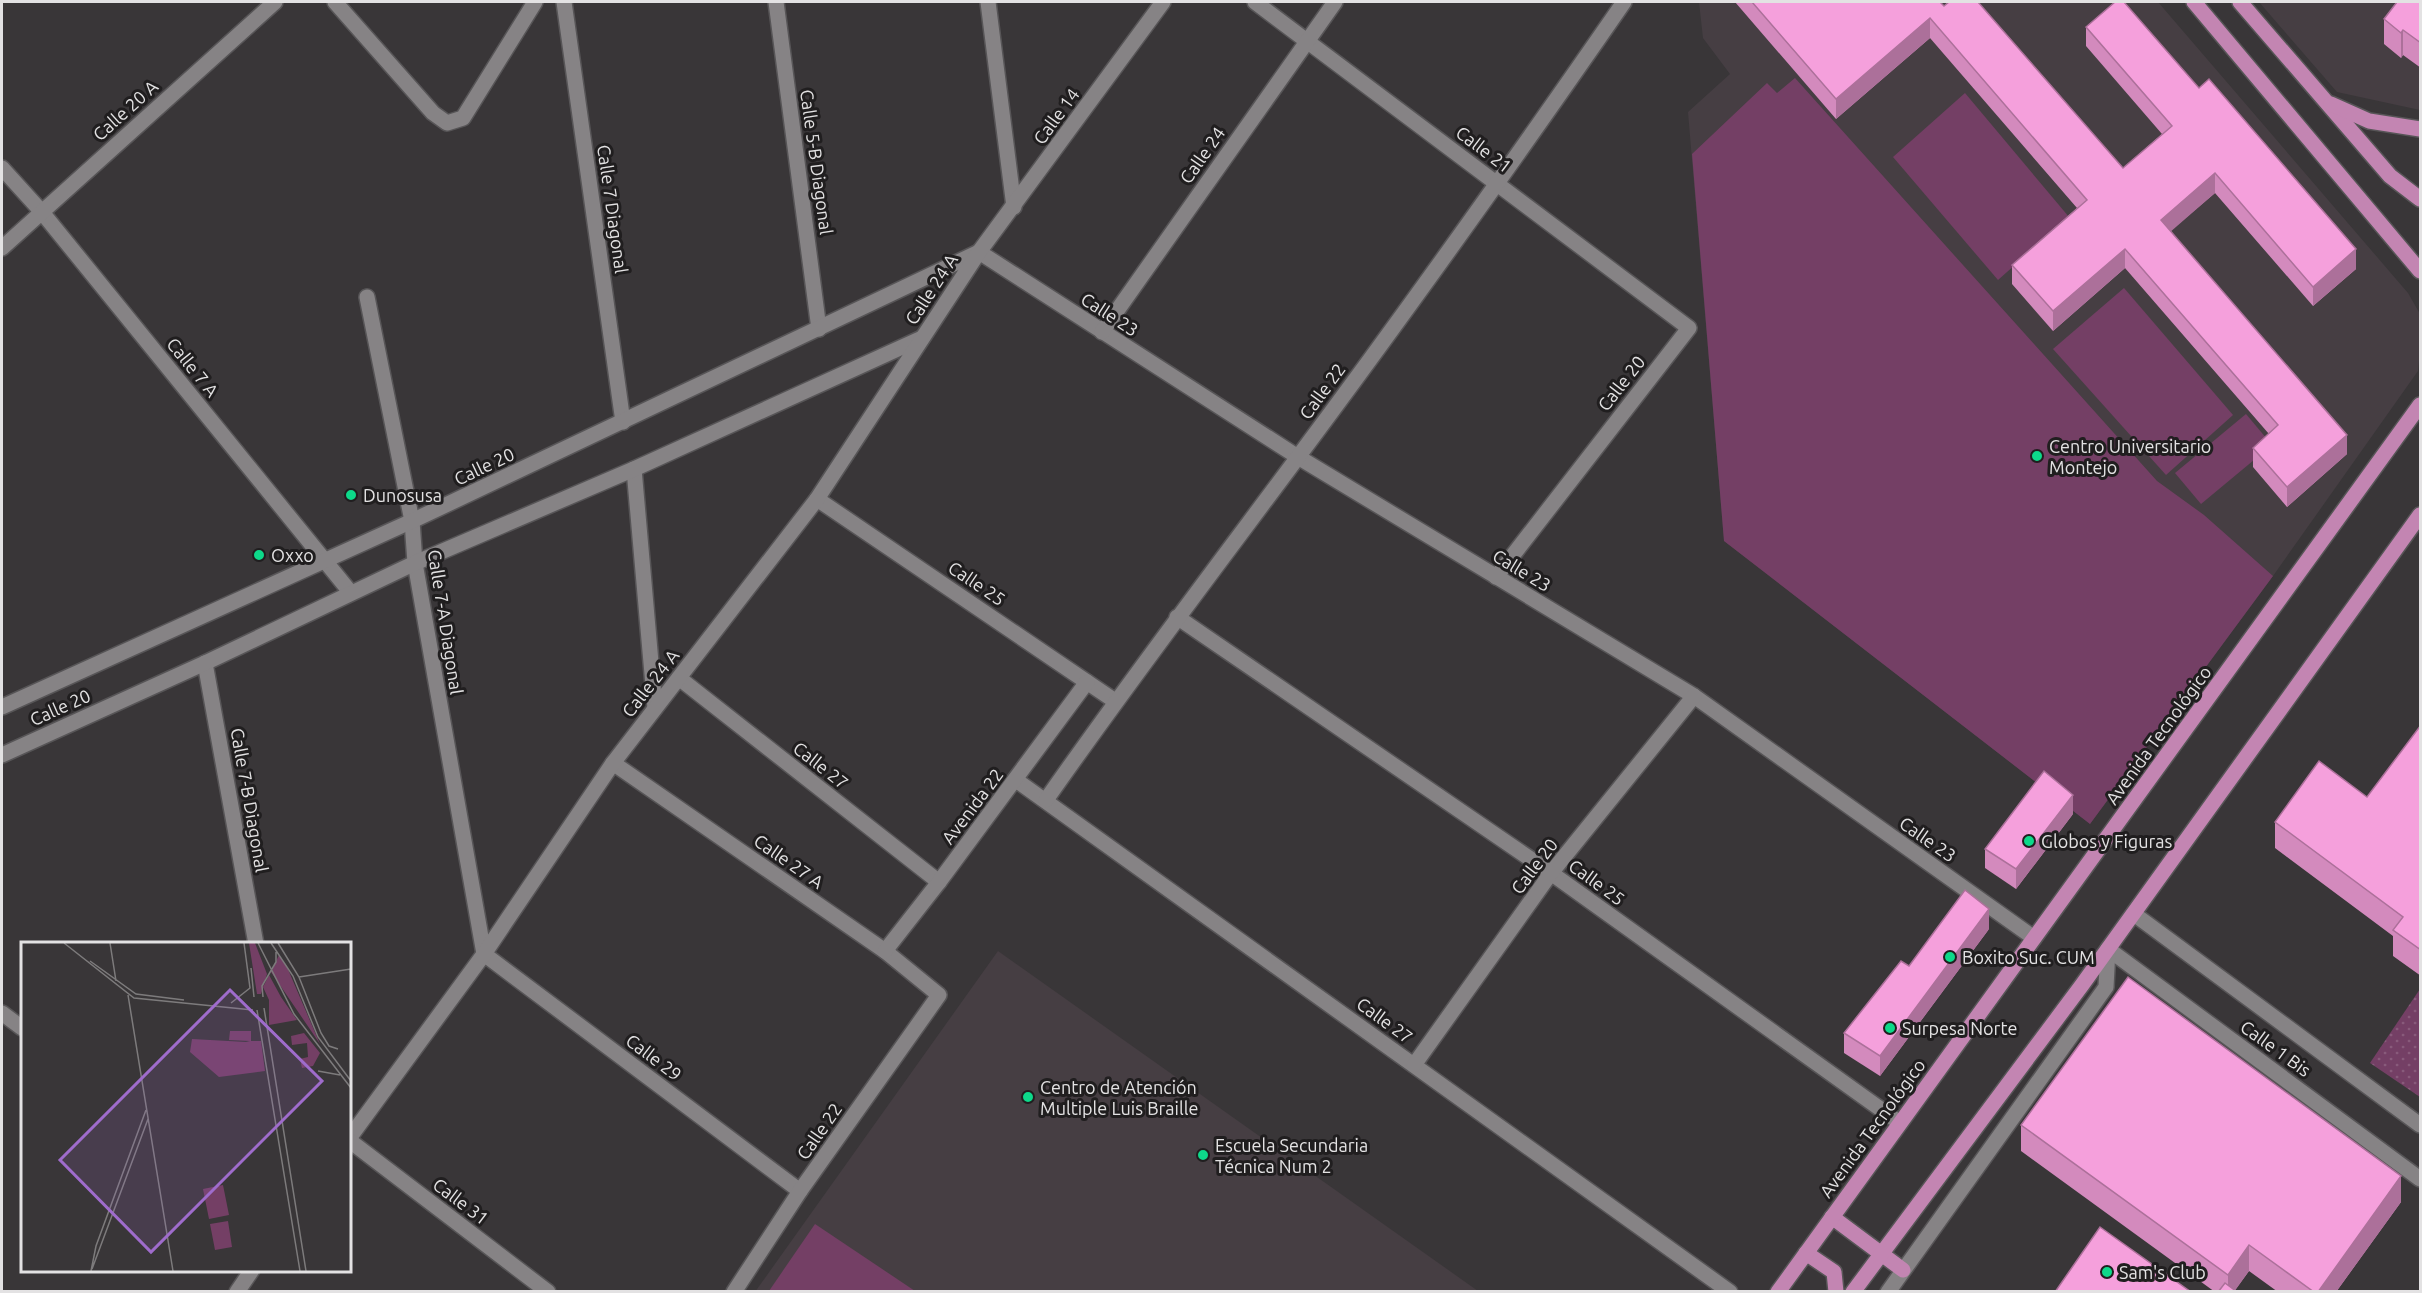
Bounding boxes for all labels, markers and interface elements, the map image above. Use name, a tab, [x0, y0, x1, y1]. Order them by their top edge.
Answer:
street label: Calle 20 A	[89, 76, 162, 144]
street label: Calle 14	[1029, 84, 1083, 148]
street label: Calle 5-B Diagonal	[797, 88, 837, 236]
street label: Calle 21	[1452, 122, 1516, 176]
street label: Calle 24	[1175, 123, 1229, 187]
street label: Calle 7 Diagonal	[594, 143, 632, 275]
street label: Calle 24 A	[901, 250, 961, 328]
street label: Calle 23	[1078, 288, 1142, 340]
street label: Calle 7 A	[163, 334, 223, 401]
street label: Calle 20	[1593, 352, 1649, 414]
street label: Calle 22	[1295, 359, 1349, 423]
place label: Centro Universitario Montejo	[2049, 436, 2211, 477]
street label: Calle 20	[451, 443, 517, 489]
marker: Centro Universitario Montejo	[2030, 449, 2044, 463]
place label: Dunosusa	[363, 485, 442, 505]
marker: Dunosusa	[344, 488, 358, 502]
place label: Oxxo	[271, 545, 314, 565]
street label: Calle 23	[1489, 545, 1555, 595]
marker: Oxxo	[252, 548, 266, 562]
street label: Calle 7-A Diagonal	[425, 548, 467, 696]
street label: Calle 25	[945, 557, 1009, 609]
street label: Calle 24 A	[618, 645, 683, 721]
street label: Avenida Tecnológico	[2101, 662, 2215, 808]
street label: Calle 20	[27, 685, 93, 729]
street label: Calle 7-B Diagonal	[227, 726, 273, 874]
street label: Calle 27	[790, 737, 852, 793]
street label: Avenida 22	[937, 764, 1007, 848]
street label: Calle 23	[1896, 812, 1960, 866]
street label: Calle 27 A	[751, 830, 828, 892]
place label: Globos y Figuras	[2041, 831, 2172, 851]
street label: Calle 20	[1507, 834, 1561, 898]
marker: Globos y Figuras	[2022, 834, 2036, 848]
street label: Calle 25	[1565, 855, 1629, 909]
inset map	[21, 942, 351, 1272]
place label: Boxito Suc. CUM	[1962, 947, 2095, 967]
marker: Boxito Suc. CUM	[1943, 950, 1957, 964]
street label: Calle 27	[1353, 993, 1417, 1047]
street label: Calle 1 Bis	[2237, 1016, 2315, 1080]
place label: Surpesa Norte	[1902, 1018, 2017, 1038]
marker: Surpesa Norte	[1883, 1021, 1897, 1035]
street label: Calle 29	[622, 1030, 686, 1084]
street label: Avenida Tecnológico	[1815, 1055, 1929, 1201]
place label: Centro de Atención Multiple Luis Braille	[1040, 1077, 1198, 1118]
marker: Centro de Atención Multiple Luis Braille	[1021, 1090, 1035, 1104]
street label: Calle 22	[792, 1099, 846, 1163]
place label: Escuela Secundaria Técnica Num 2	[1215, 1135, 1368, 1176]
marker: Escuela Secundaria Técnica Num 2	[1196, 1148, 1210, 1162]
street label: Calle 31	[429, 1174, 493, 1228]
place label: Sam's Club	[2119, 1262, 2206, 1282]
marker: Sam's Club	[2100, 1265, 2114, 1279]

